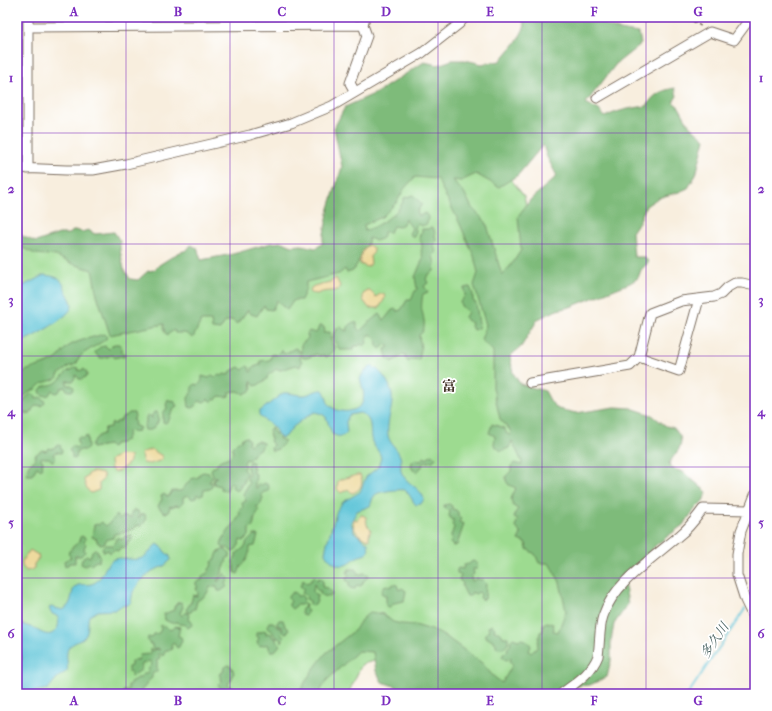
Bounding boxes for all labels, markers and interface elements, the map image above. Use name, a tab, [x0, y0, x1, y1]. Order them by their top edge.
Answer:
text: A	[69, 4, 79, 19]
text: B	[174, 4, 183, 19]
text: C	[278, 4, 287, 19]
text: D	[381, 4, 391, 19]
text: E	[486, 4, 494, 19]
text: F	[590, 4, 598, 19]
text: G	[693, 4, 703, 19]
text: 1	[9, 70, 14, 85]
text: 1	[759, 70, 764, 85]
text: 2	[8, 181, 15, 196]
text: 2	[758, 181, 765, 196]
text: 3	[8, 292, 14, 308]
text: 3	[758, 292, 764, 308]
district label: 富	[442, 378, 456, 395]
text: 4	[6, 404, 16, 420]
text: 4	[756, 404, 766, 420]
text: 5	[8, 515, 14, 530]
text: 5	[758, 515, 764, 530]
water label: 多久川	[697, 618, 733, 661]
text: 6	[7, 626, 15, 641]
text: 6	[757, 626, 765, 641]
text: A	[69, 693, 79, 708]
text: B	[174, 693, 183, 708]
text: C	[278, 693, 287, 708]
text: D	[381, 693, 391, 708]
text: E	[486, 693, 494, 708]
text: F	[590, 693, 598, 708]
text: G	[693, 693, 703, 708]

